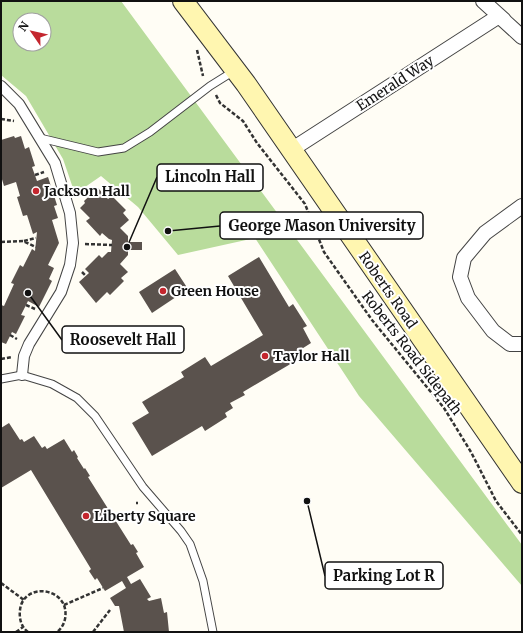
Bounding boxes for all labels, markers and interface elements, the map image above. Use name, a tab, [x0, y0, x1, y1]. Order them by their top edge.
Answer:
north arrow	[12, 12, 52, 52]
text: N	[15, 19, 32, 34]
street label: Emerald Way	[353, 51, 438, 115]
callout: Lincoln Hall	[157, 164, 263, 191]
text: Lincoln Hall	[165, 167, 255, 186]
place label: Jackson Hall	[43, 182, 130, 200]
marker: Jackson Hall	[31, 186, 41, 196]
callout: George Mason University	[220, 212, 423, 239]
text: George Mason University	[228, 216, 416, 235]
street label: Roberts Road	[355, 248, 421, 332]
place label: Green House	[171, 282, 259, 300]
marker: Green House	[158, 286, 168, 296]
street label: Roberts Road Sidepath	[358, 287, 466, 419]
callout: Roosevelt Hall	[62, 326, 184, 353]
text: Roosevelt Hall	[70, 330, 176, 349]
place label: Taylor Hall	[273, 347, 350, 365]
marker: Taylor Hall	[260, 351, 270, 361]
place label: Liberty Square	[94, 507, 196, 525]
marker: Liberty Square	[81, 511, 91, 521]
callout: Parking Lot R	[325, 562, 443, 589]
text: Parking Lot R	[333, 566, 435, 585]

